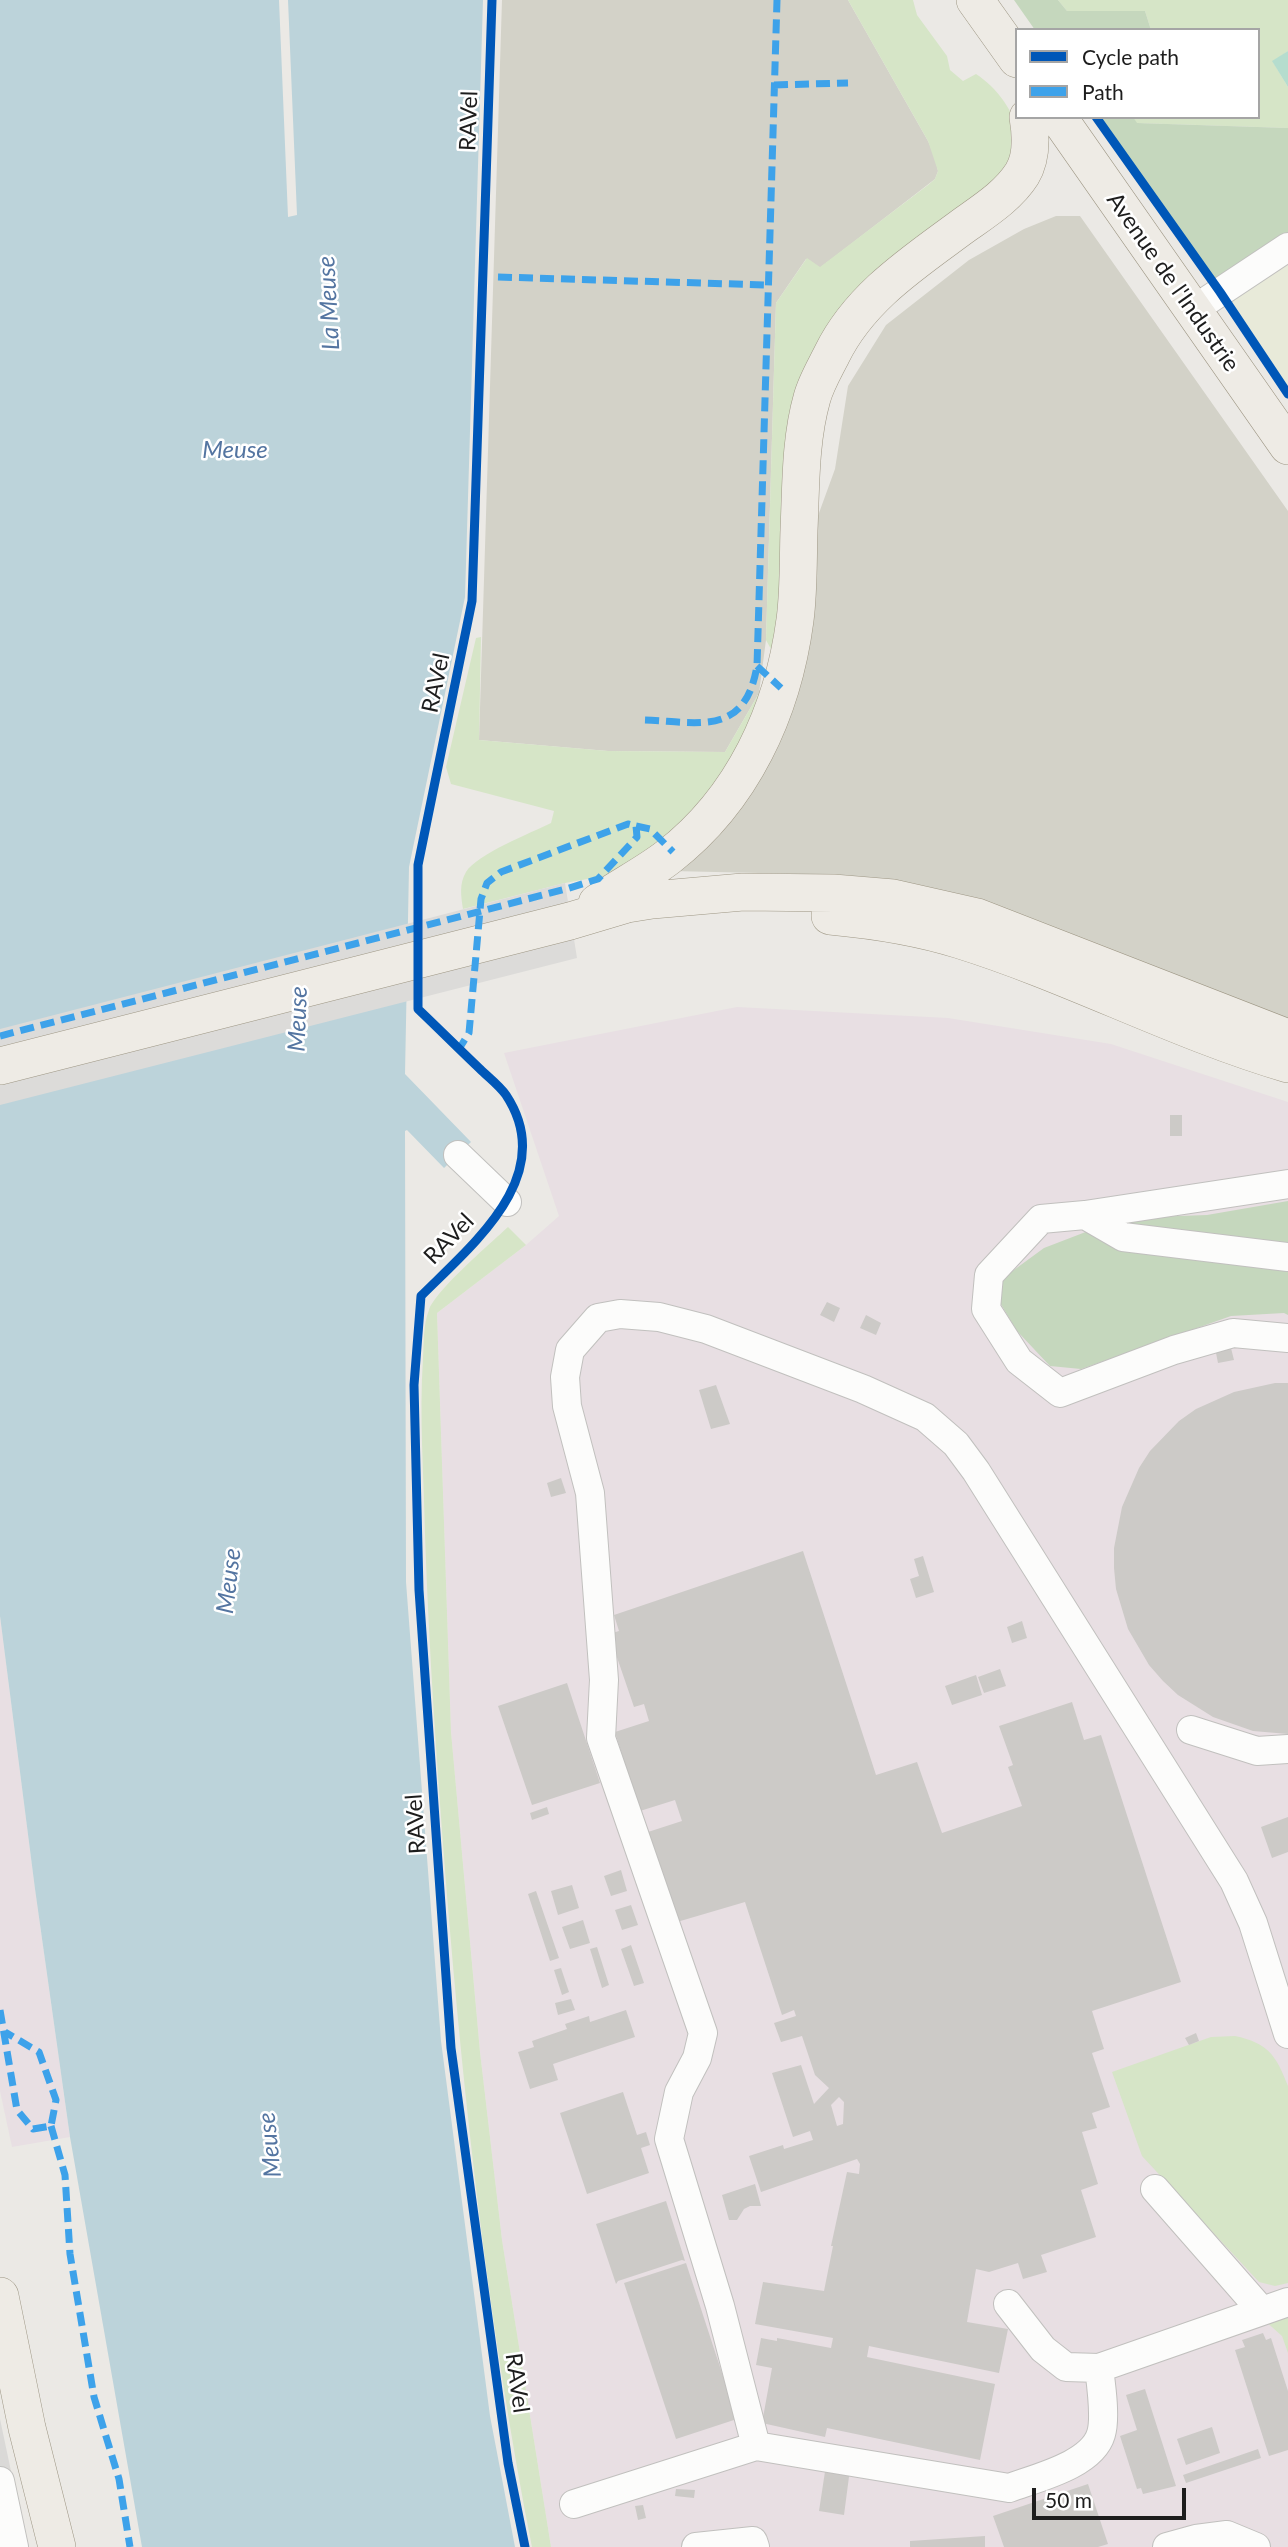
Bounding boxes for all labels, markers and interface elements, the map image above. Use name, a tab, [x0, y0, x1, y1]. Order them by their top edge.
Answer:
legend	[1015, 28, 1260, 119]
text: Cycle path	[1082, 44, 1179, 69]
text: Path	[1082, 79, 1124, 104]
street label: RAVel	[454, 90, 484, 152]
street label: Avenue de l'Industrie	[1101, 187, 1245, 377]
water label: La Meuse	[312, 255, 346, 351]
water label: Meuse	[202, 436, 268, 464]
street label: RAVel	[416, 651, 456, 715]
water label: Meuse	[282, 986, 314, 1052]
street label: RAVel	[418, 1208, 480, 1270]
water label: Meuse	[211, 1547, 247, 1615]
street label: RAVel	[400, 1793, 432, 1855]
water label: Meuse	[252, 2111, 288, 2179]
street label: RAVel	[499, 2351, 535, 2415]
scale bar	[1036, 2474, 1190, 2518]
text: 50 m	[1045, 2487, 1092, 2512]

